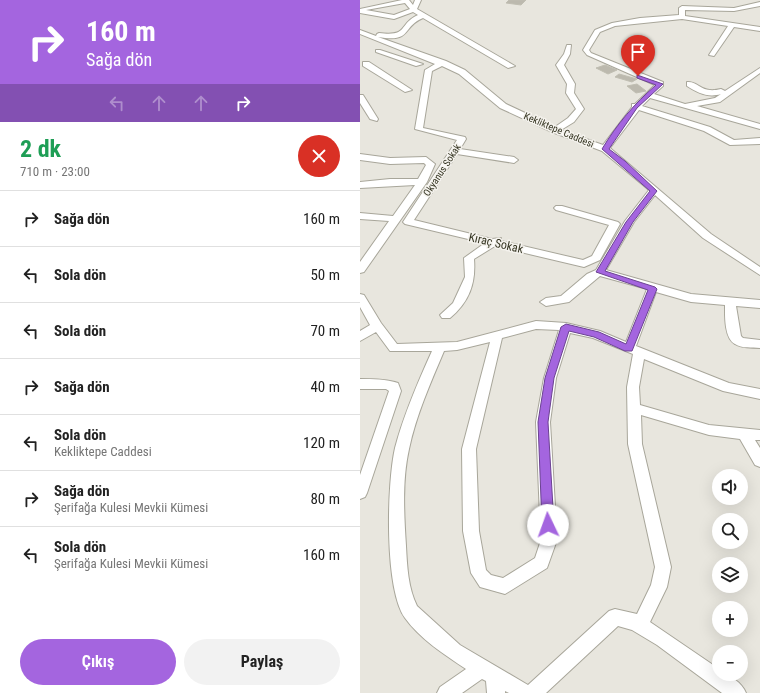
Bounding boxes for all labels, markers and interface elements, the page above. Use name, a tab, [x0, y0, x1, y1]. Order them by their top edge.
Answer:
text: 160 m	[86, 15, 156, 48]
icon: right	[20, 16, 72, 68]
pin	[621, 35, 655, 76]
icon: arrive	[627, 41, 649, 63]
text: Sağa dön	[86, 49, 152, 70]
icon: left	[106, 92, 128, 114]
icon: ahead	[148, 92, 170, 114]
icon: ahead	[190, 92, 212, 114]
icon: right	[232, 92, 254, 114]
street label: Kekliktepe Caddesi	[522, 110, 596, 150]
text: 2 dk	[20, 135, 61, 163]
button: close	[298, 135, 340, 177]
street label: Okyanus Sokak	[421, 141, 463, 198]
text: 710 m · 23:00	[20, 164, 90, 179]
icon: right	[20, 208, 42, 230]
text: Sağa dön	[54, 210, 110, 228]
text: 160 m	[303, 210, 340, 228]
street label: Kıraç Sokak	[467, 230, 525, 256]
icon: left	[20, 264, 42, 286]
text: Sola dön	[54, 266, 106, 284]
text: 50 m	[310, 266, 340, 284]
icon: left	[20, 320, 42, 342]
text: Sola dön	[54, 322, 106, 340]
text: 70 m	[310, 322, 340, 340]
icon: right	[20, 376, 42, 398]
text: Sağa dön	[54, 378, 110, 396]
text: 40 m	[310, 378, 340, 396]
text: Sola dön	[54, 426, 106, 444]
icon: left	[20, 432, 42, 454]
text: 120 m	[303, 434, 340, 452]
text: Kekliktepe Caddesi	[54, 444, 152, 459]
map controls	[712, 469, 748, 681]
button: sound	[712, 469, 748, 505]
text: Sağa dön	[54, 482, 110, 500]
icon: right	[20, 488, 42, 510]
text: 80 m	[310, 490, 340, 508]
text: Şerifağa Kulesi Mevkii Kümesi	[54, 500, 208, 515]
position arrow	[527, 504, 569, 546]
button: search	[712, 513, 748, 549]
text: Sola dön	[54, 538, 106, 556]
icon: left	[20, 544, 42, 566]
text: 160 m	[303, 546, 340, 564]
text: Şerifağa Kulesi Mevkii Kümesi	[54, 556, 208, 571]
button: layers	[712, 557, 748, 593]
button: +	[712, 601, 748, 637]
button: Çıkış	[20, 639, 176, 685]
button: Paylaş	[184, 639, 340, 685]
button: −	[712, 645, 748, 681]

